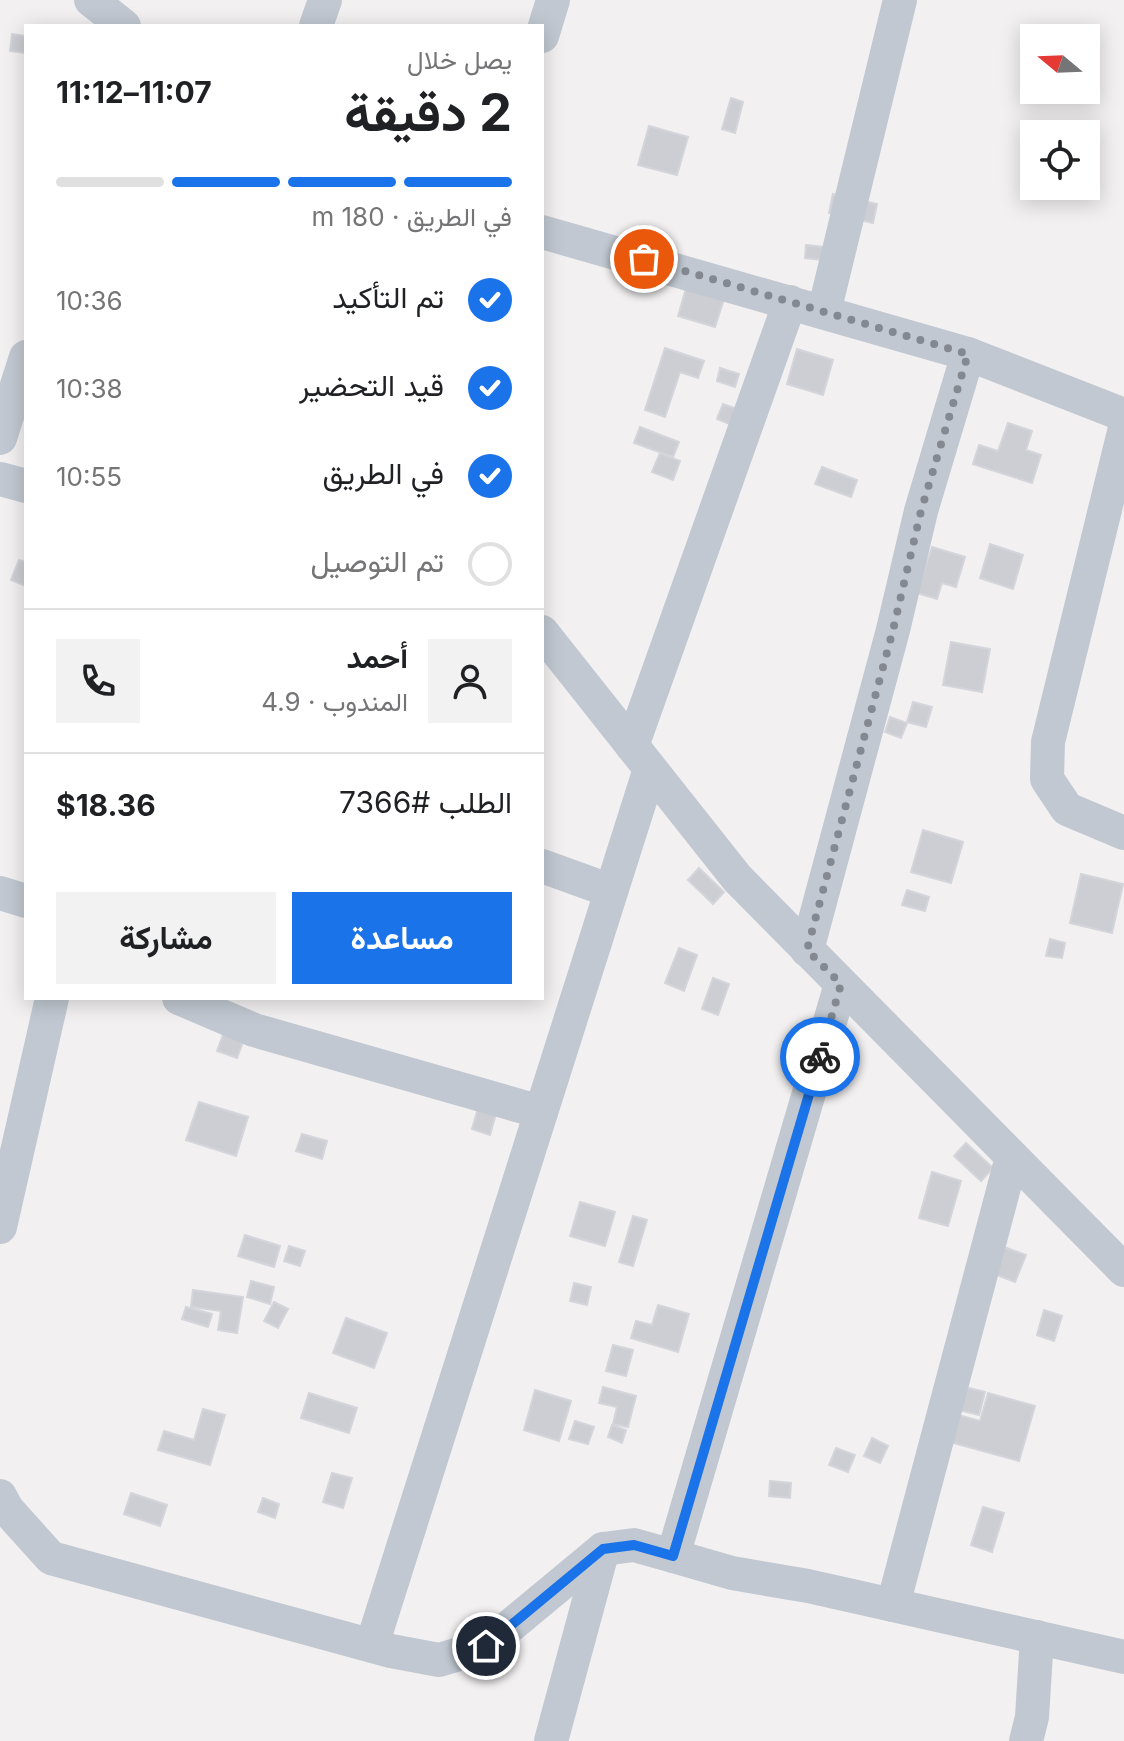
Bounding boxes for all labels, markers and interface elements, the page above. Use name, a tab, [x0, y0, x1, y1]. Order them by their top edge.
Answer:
north arrow	[1020, 24, 1100, 104]
map controls	[1020, 24, 1100, 200]
text: يصل خلال	[407, 44, 512, 75]
text: 11:07–11:12	[56, 74, 212, 110]
text: 2 دقيقة	[344, 81, 512, 144]
button: locate	[1020, 120, 1100, 200]
text: في الطريق · 180 m	[311, 201, 512, 232]
pin	[610, 225, 678, 293]
icon: bag	[622, 237, 666, 281]
icon: check	[468, 278, 512, 322]
text: تم التأكيد	[332, 279, 444, 315]
text: 10:36	[56, 285, 123, 316]
icon: check	[468, 366, 512, 410]
text: قيد التحضير	[299, 367, 444, 403]
text: 10:38	[56, 373, 123, 404]
icon: check	[468, 454, 512, 498]
text: في الطريق	[322, 455, 444, 491]
text: 10:55	[56, 461, 122, 492]
text: تم التوصيل	[311, 543, 444, 579]
button: phone	[56, 639, 140, 723]
text: أحمد	[346, 639, 408, 675]
button: person	[428, 639, 512, 723]
text: المندوب · 4.9	[261, 686, 408, 717]
text: الطلب #7366	[339, 784, 512, 820]
text: $18.36	[56, 787, 156, 823]
button: مشاركة	[56, 892, 276, 984]
button: مساعدة	[292, 892, 512, 984]
courier	[780, 1017, 860, 1097]
icon: bike	[798, 1035, 842, 1079]
pin	[452, 1612, 520, 1680]
icon: home	[464, 1624, 508, 1668]

